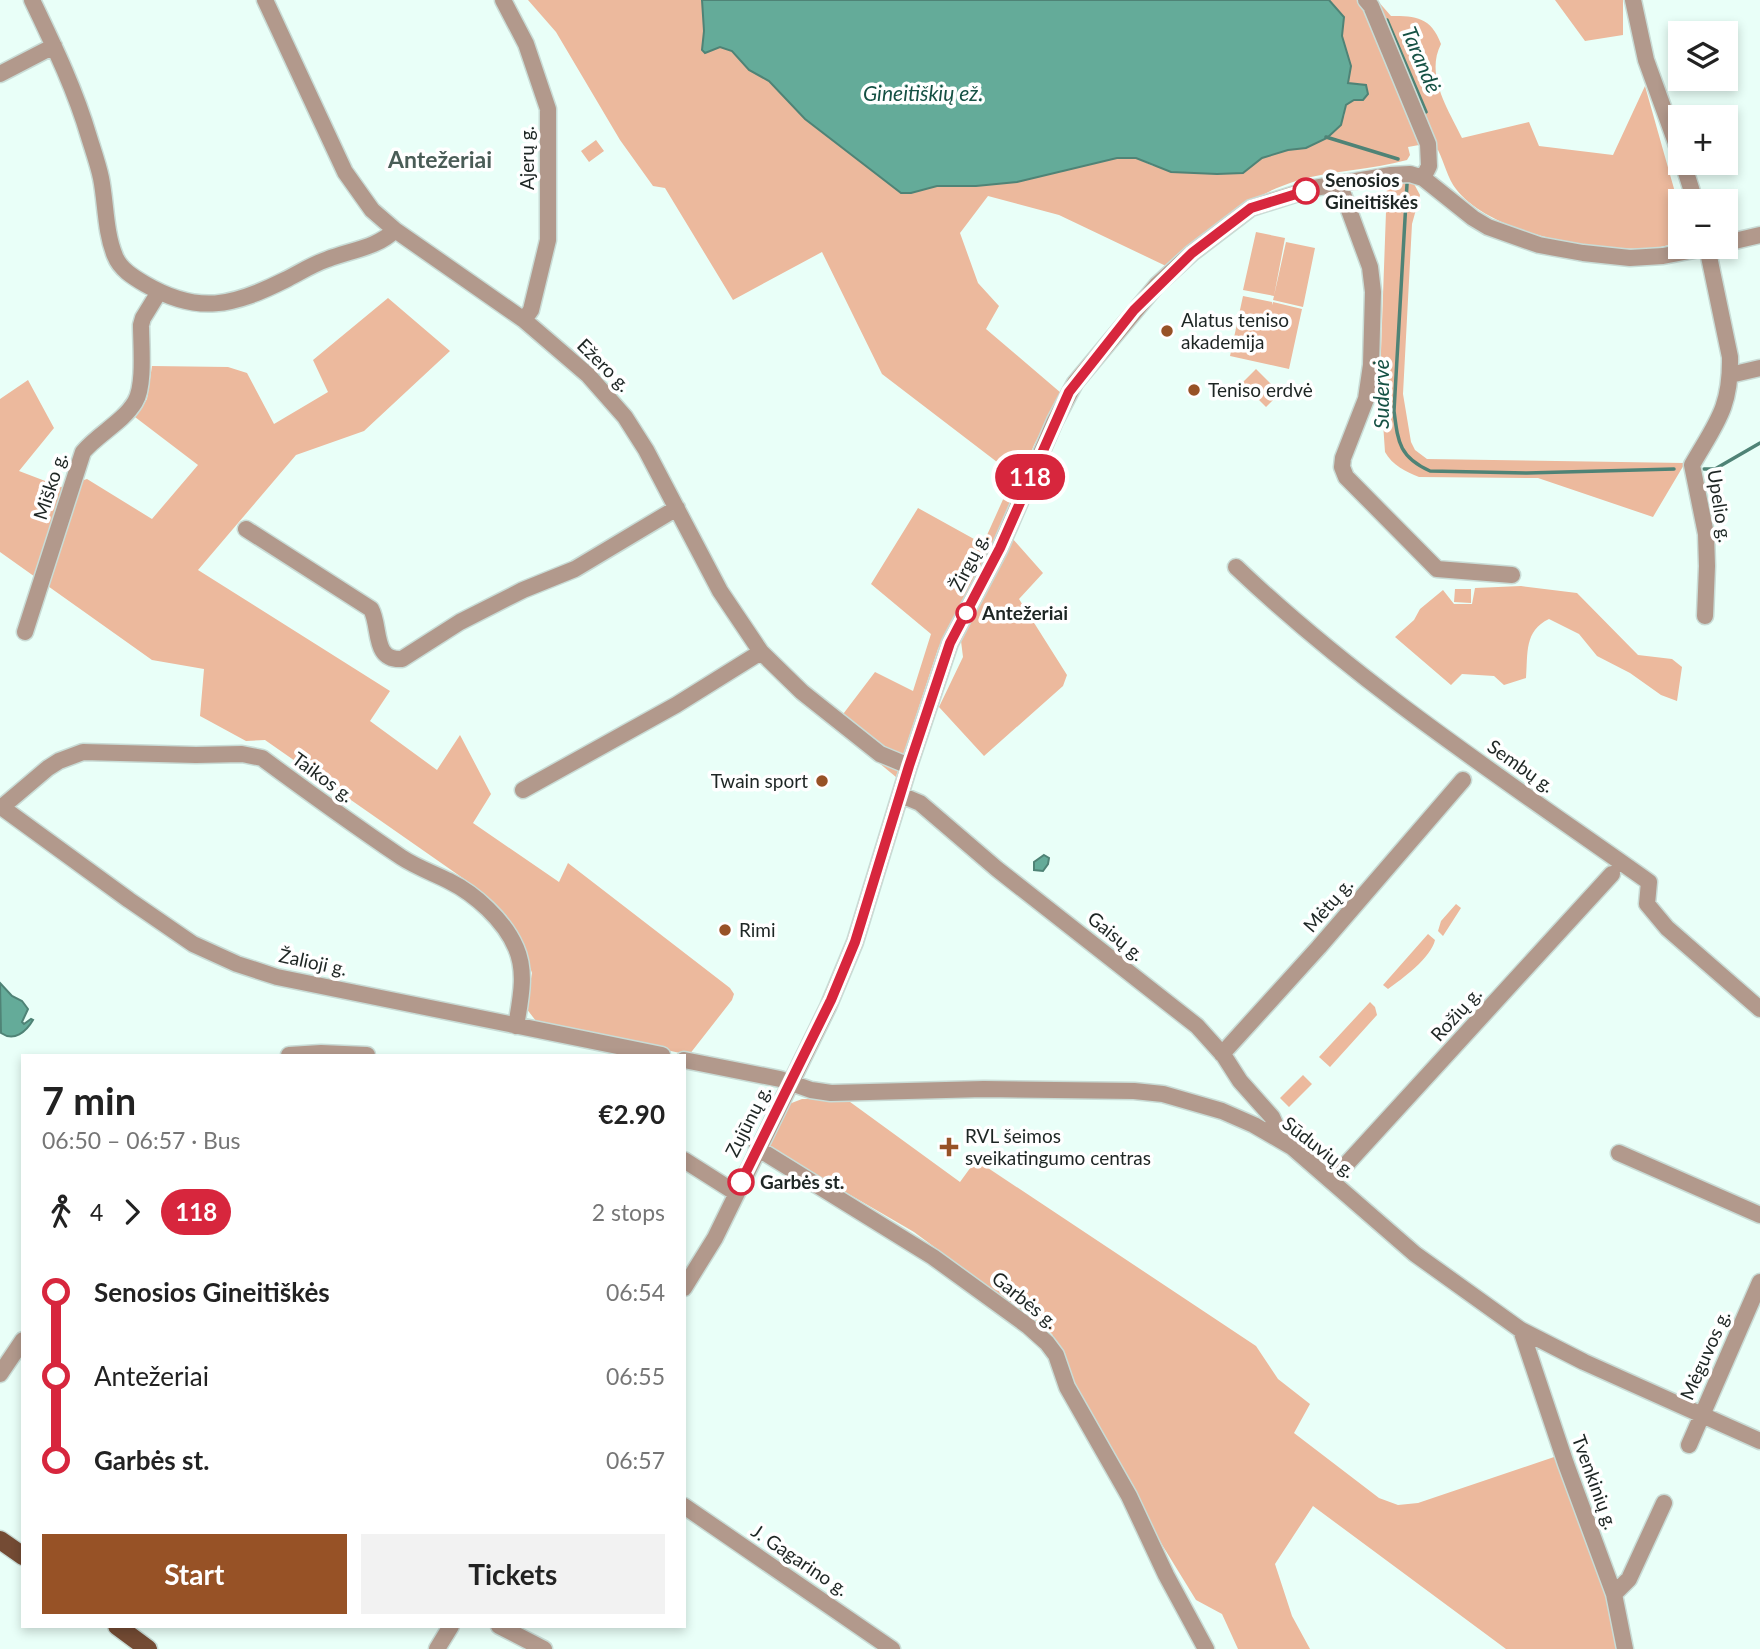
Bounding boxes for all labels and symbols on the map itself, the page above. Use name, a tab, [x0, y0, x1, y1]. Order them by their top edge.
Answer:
water label: Tarandė	[1397, 23, 1447, 96]
water label: Gineitiškių ež.	[863, 80, 983, 105]
street label: Ajerų g.	[515, 126, 538, 190]
district label: Antežeriai	[387, 145, 492, 173]
place label: Senosios Gineitiškės	[1325, 168, 1418, 213]
marker: Senosios Gineitiškės	[1293, 178, 1319, 204]
place label: Alatus teniso akademija	[1181, 308, 1289, 353]
marker: Alatus teniso akademija	[1159, 323, 1175, 339]
street label: Ežero g.	[573, 333, 636, 396]
water label: Sudervė	[1368, 359, 1393, 429]
place label: Teniso erdvė	[1208, 378, 1313, 401]
marker: Teniso erdvė	[1186, 382, 1202, 398]
street label: Miško g.	[28, 449, 71, 522]
line badge: 118	[990, 454, 1070, 500]
street label: Upelio g.	[1703, 468, 1738, 544]
street label: Žirgų g.	[944, 529, 993, 595]
place label: Antežeriai	[981, 601, 1068, 624]
marker: Antežeriai	[956, 603, 976, 623]
street label: Sembų g.	[1483, 734, 1559, 797]
street label: Taikos g.	[288, 747, 359, 807]
place label: Twain sport	[711, 769, 808, 792]
marker: Twain sport	[814, 773, 830, 789]
street label: Mėtų g.	[1298, 873, 1357, 936]
street label: Gaisų g.	[1083, 906, 1149, 965]
place label: Rimi	[739, 918, 776, 941]
marker: Rimi	[717, 922, 733, 938]
street label: Žalioji g.	[277, 943, 349, 980]
street label: Rožių g.	[1425, 982, 1486, 1045]
street label: Zujūnų g.	[720, 1081, 775, 1160]
street label: Sūduvių g.	[1278, 1111, 1360, 1182]
place label: RVL šeimos sveikatingumo centras	[965, 1124, 1151, 1169]
marker: RVL šeimos sveikatingumo centras	[939, 1137, 959, 1157]
marker: Garbės st.	[728, 1169, 754, 1195]
place label: Garbės st.	[760, 1170, 844, 1193]
street label: Garbės g.	[988, 1266, 1063, 1333]
street label: Mėguvos g.	[1675, 1306, 1734, 1403]
street label: Tvenkinių g.	[1568, 1431, 1623, 1532]
street label: J. Gagarino g.	[747, 1519, 853, 1600]

